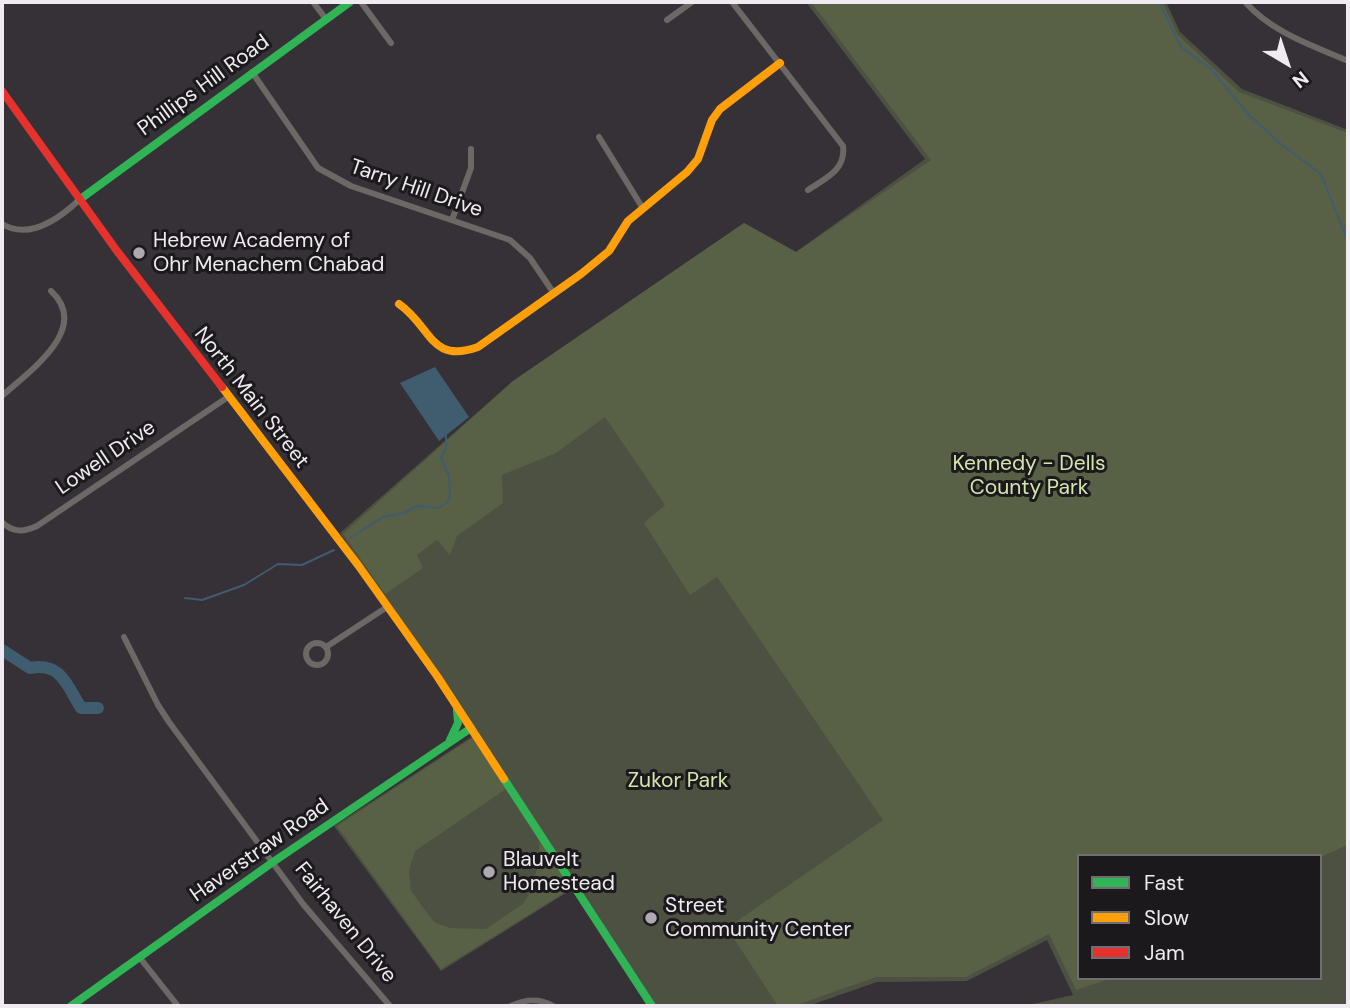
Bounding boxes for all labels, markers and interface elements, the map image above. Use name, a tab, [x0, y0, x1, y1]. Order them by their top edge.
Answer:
north arrow	[1252, 28, 1322, 98]
street label: Phillips Hill Road	[133, 30, 275, 142]
text: N	[1287, 66, 1314, 94]
street label: Tarry Hill Drive	[346, 155, 486, 223]
place label: Hebrew Academy of Ohr Menachem Chabad	[153, 228, 384, 278]
marker: Hebrew Academy of Ohr Menachem Chabad	[131, 245, 147, 261]
street label: North Main Street	[188, 323, 314, 473]
street label: Lowell Drive	[51, 415, 161, 501]
park label: Kennedy - Dells County Park	[952, 451, 1106, 501]
park label: Zukor Park	[628, 768, 728, 794]
street label: Haverstraw Road	[186, 794, 334, 908]
place label: Blauvelt Homestead	[503, 847, 615, 897]
legend	[1077, 854, 1322, 980]
street label: Fairhaven Drive	[289, 858, 401, 988]
marker: Blauvelt Homestead	[481, 864, 497, 880]
text: Fast	[1144, 869, 1184, 897]
place label: Street Community Center	[665, 893, 851, 943]
text: Slow	[1144, 904, 1189, 932]
marker: Street Community Center	[643, 910, 659, 926]
text: Jam	[1144, 939, 1185, 967]

